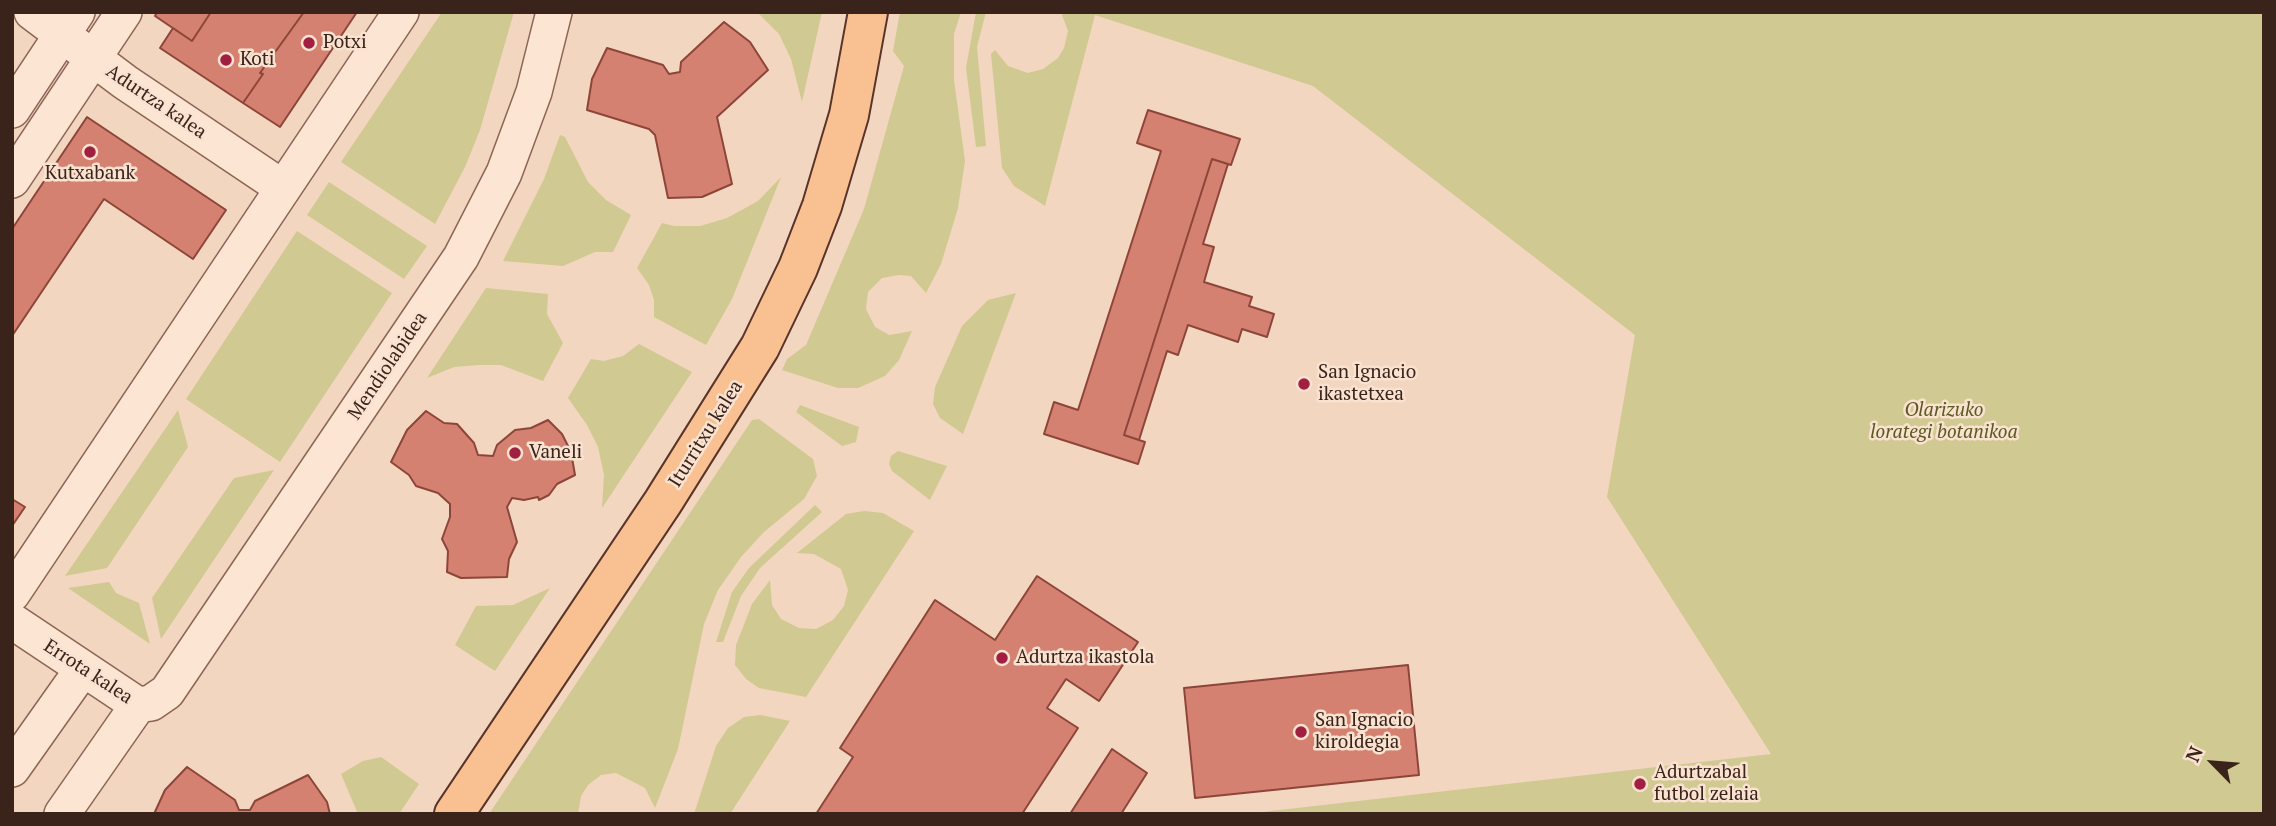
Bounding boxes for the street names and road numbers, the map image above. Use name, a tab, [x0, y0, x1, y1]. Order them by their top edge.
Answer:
street label: Adurtza kalea	[101, 60, 211, 144]
street label: Mendiolabidea	[344, 308, 432, 424]
street label: Iturritxu kalea	[664, 376, 748, 492]
street label: Errota kalea	[39, 635, 137, 709]

